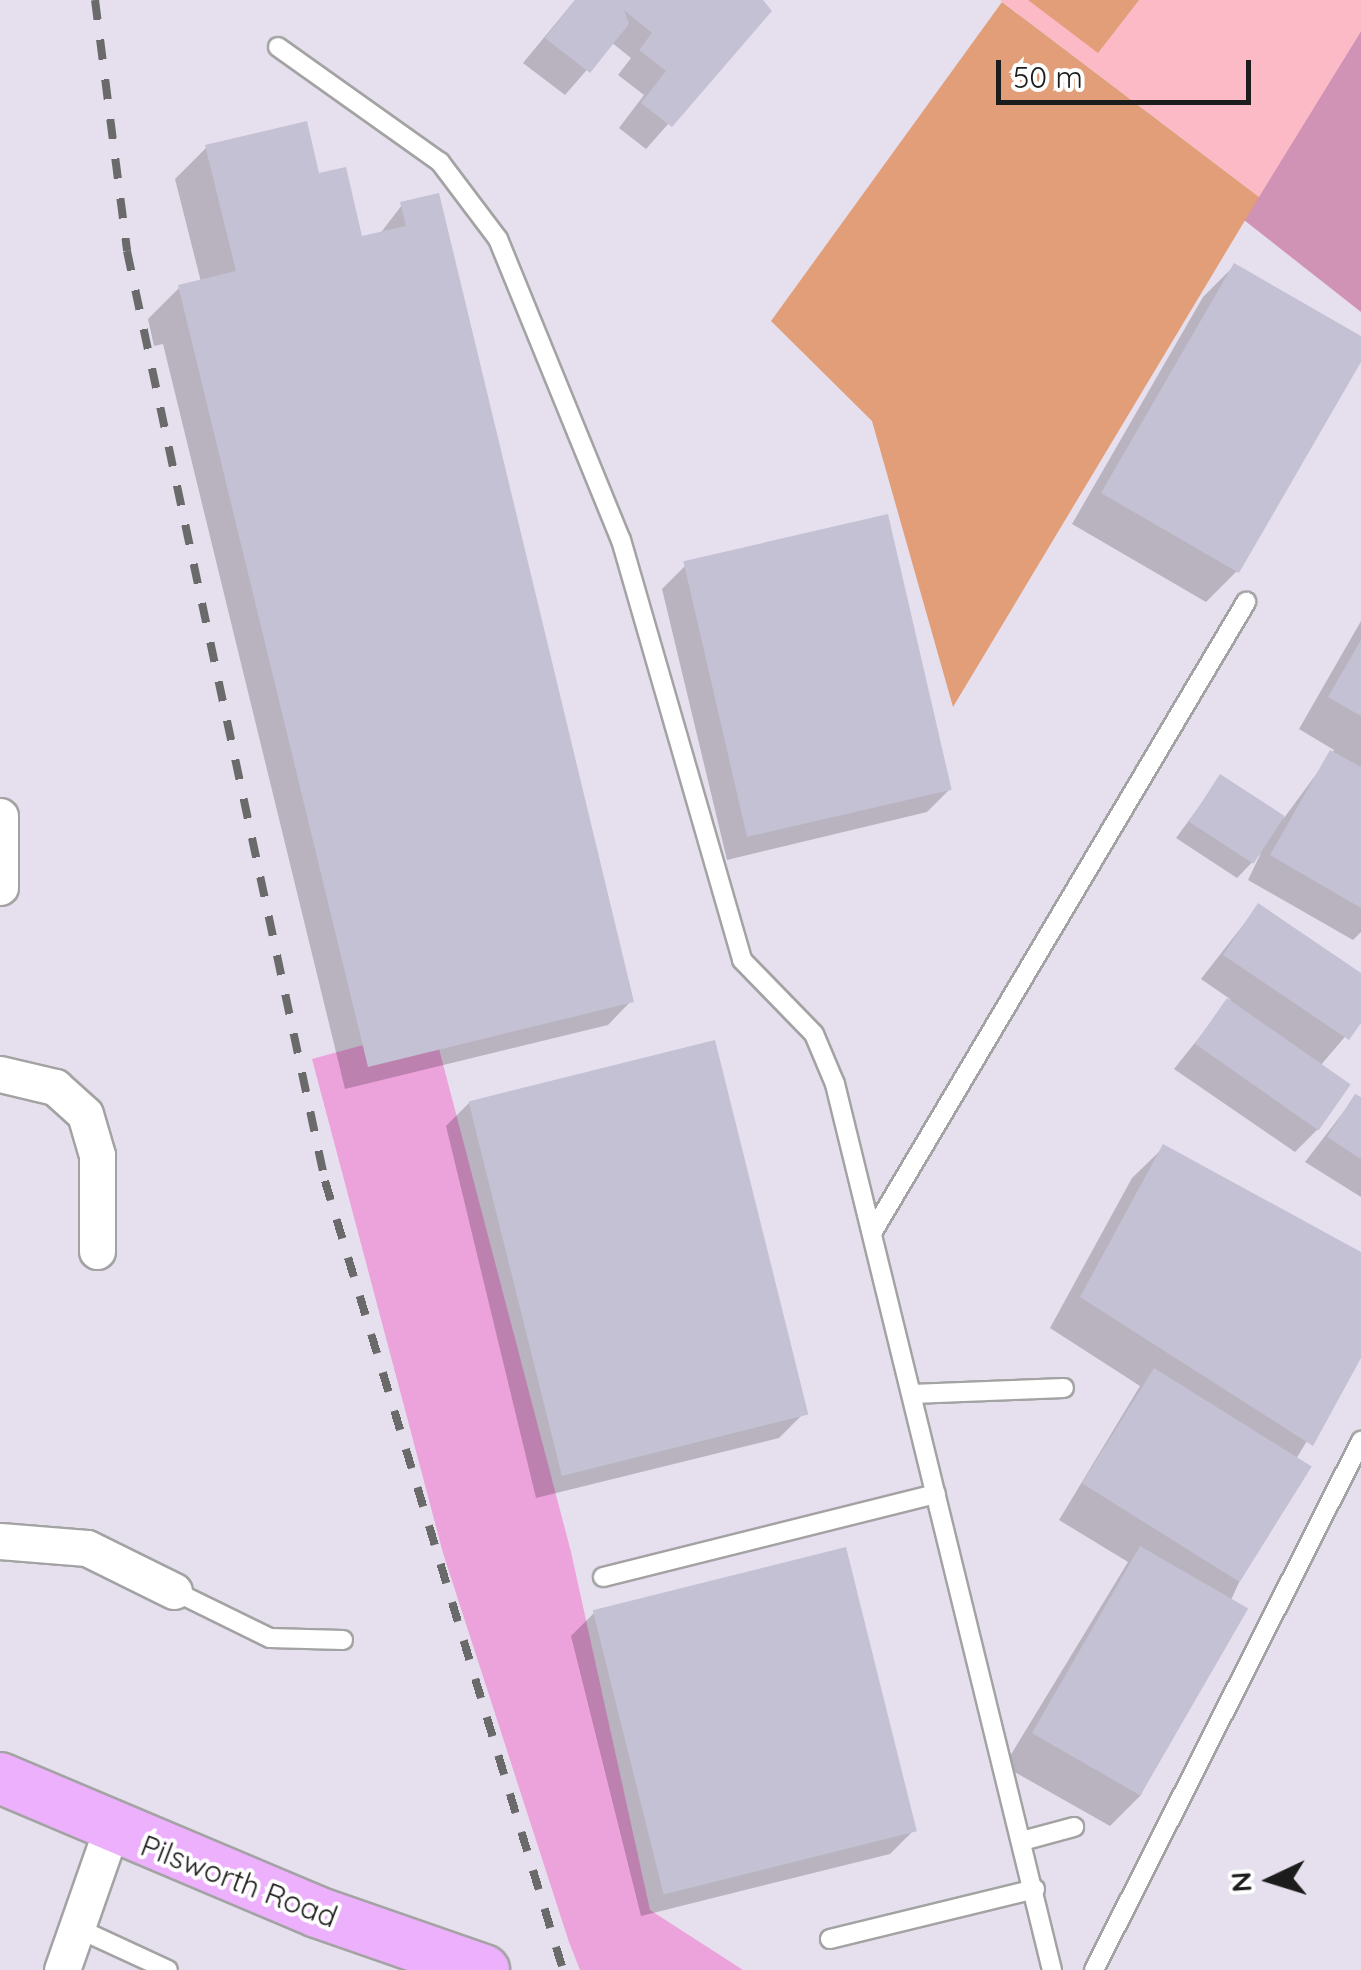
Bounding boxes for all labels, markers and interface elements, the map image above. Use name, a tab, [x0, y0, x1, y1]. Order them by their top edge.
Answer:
scale bar	[1001, 40, 1256, 102]
text: 50 m	[1013, 58, 1083, 96]
street label: Pilsworth Road	[136, 1827, 342, 1935]
north arrow	[1221, 1830, 1321, 1930]
text: N	[1222, 1871, 1259, 1894]

